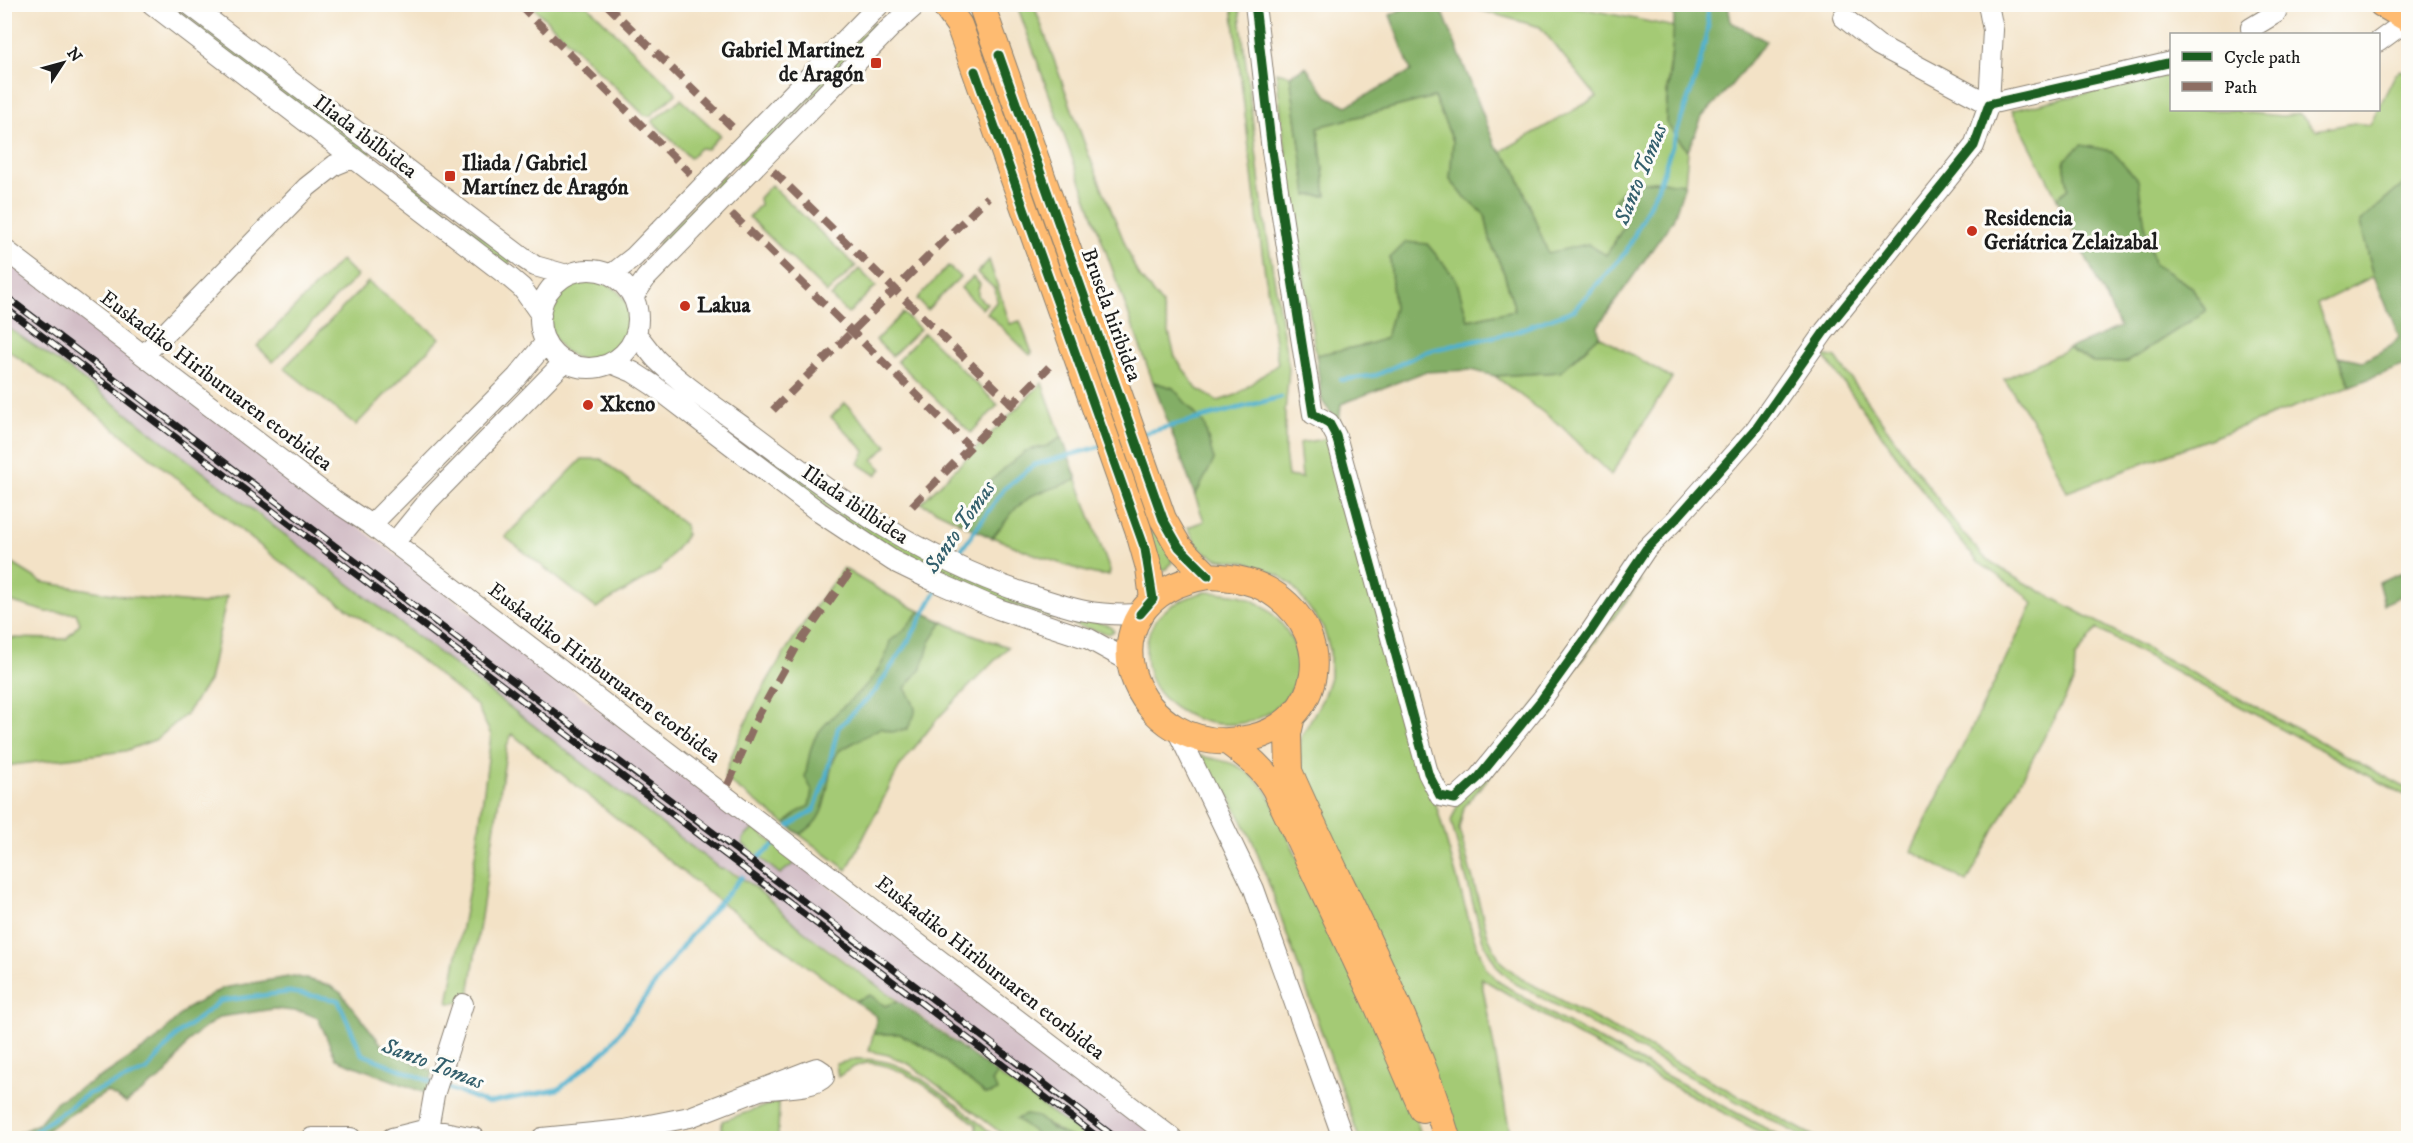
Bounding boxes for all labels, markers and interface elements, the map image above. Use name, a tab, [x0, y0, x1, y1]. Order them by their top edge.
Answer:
north arrow	[33, 33, 93, 93]
legend	[2170, 33, 2380, 111]
place label: Gabriel Martinez de Aragón	[721, 38, 865, 88]
text: N	[62, 44, 86, 66]
text: Cycle path	[2224, 47, 2301, 69]
marker: Gabriel Martinez de Aragón	[869, 56, 883, 70]
text: Path	[2224, 77, 2258, 99]
street label: Iliada ibilbidea	[308, 89, 422, 185]
water label: Santo Tomas	[1608, 118, 1674, 230]
place label: Iliada / Gabriel Martínez de Aragón	[462, 151, 629, 201]
marker: Iliada / Gabriel Martínez de Aragón	[443, 169, 457, 183]
place label: Residencia Geriátrica Zelaizabal	[1984, 206, 2159, 256]
marker: Residencia Geriátrica Zelaizabal	[1965, 224, 1979, 238]
street label: Brusela hiribidea	[1075, 245, 1147, 385]
street label: Euskadiko Hiriburuaren etorbidea	[95, 285, 337, 477]
place label: Lakua	[697, 293, 752, 319]
marker: Lakua	[678, 299, 692, 313]
place label: Xkeno	[600, 392, 655, 418]
marker: Xkeno	[581, 398, 595, 412]
street label: Iliada ibilbidea	[797, 460, 914, 550]
water label: Santo Tomas	[918, 474, 1002, 579]
street label: Euskadiko Hiriburuaren etorbidea	[483, 577, 725, 769]
street label: Euskadiko Hiriburuaren etorbidea	[870, 870, 1110, 1066]
water label: Santo Tomas	[377, 1032, 489, 1096]

